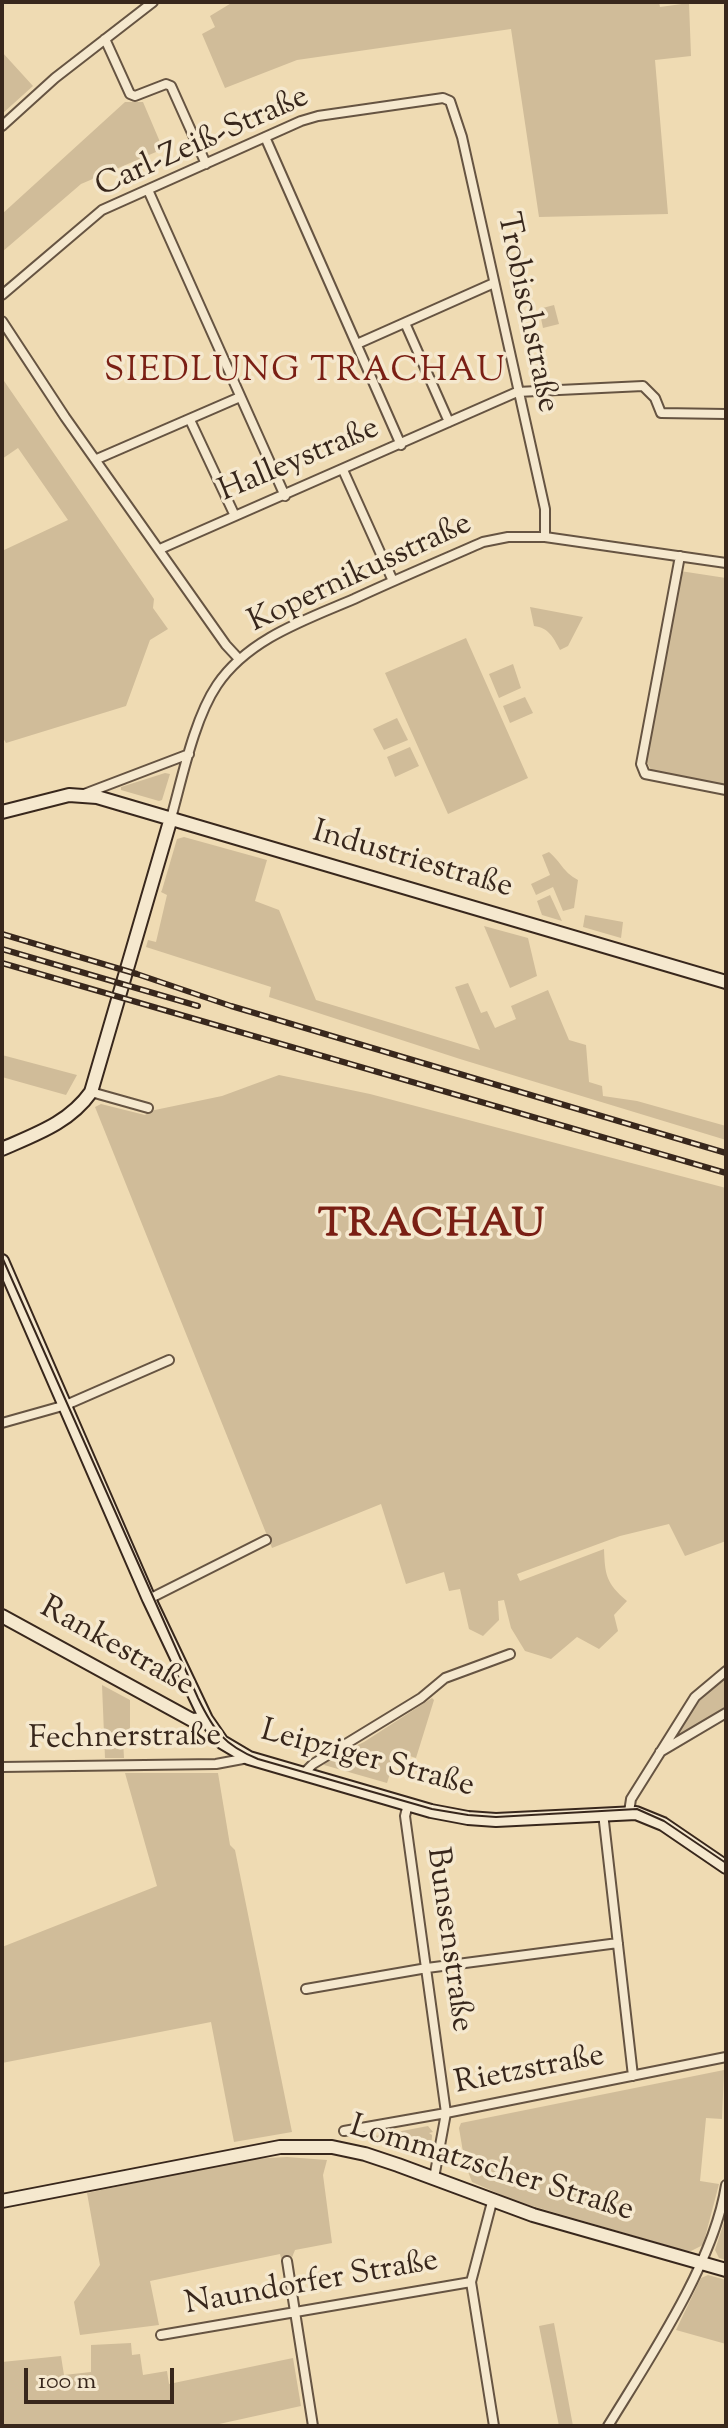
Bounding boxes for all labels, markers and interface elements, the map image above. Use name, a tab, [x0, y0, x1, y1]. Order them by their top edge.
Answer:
street label: Carl-Zeiß-Straße	[90, 80, 316, 208]
street label: Trobischstraße	[485, 210, 565, 416]
district label: SIEDLUNG TRACHAU	[104, 354, 506, 394]
street label: Halleystraße	[214, 411, 386, 513]
street label: Kopernikusstraße	[243, 507, 479, 643]
street label: Industriestraße	[307, 815, 517, 909]
district label: TRACHAU	[318, 1204, 546, 1252]
street label: Rankestraße	[32, 1591, 200, 1707]
street label: Leipziger Straße	[256, 1714, 478, 1808]
street label: Fechnerstraße	[28, 1719, 222, 1761]
street label: Bunsenstraße	[415, 1845, 479, 2035]
street label: Rietzstraße	[452, 2039, 608, 2105]
street label: Lommatzscher Straße	[344, 2110, 638, 2232]
street label: Naundorfer Straße	[182, 2244, 442, 2326]
scale bar	[28, 2352, 178, 2402]
text: 100 m	[38, 2365, 96, 2399]

